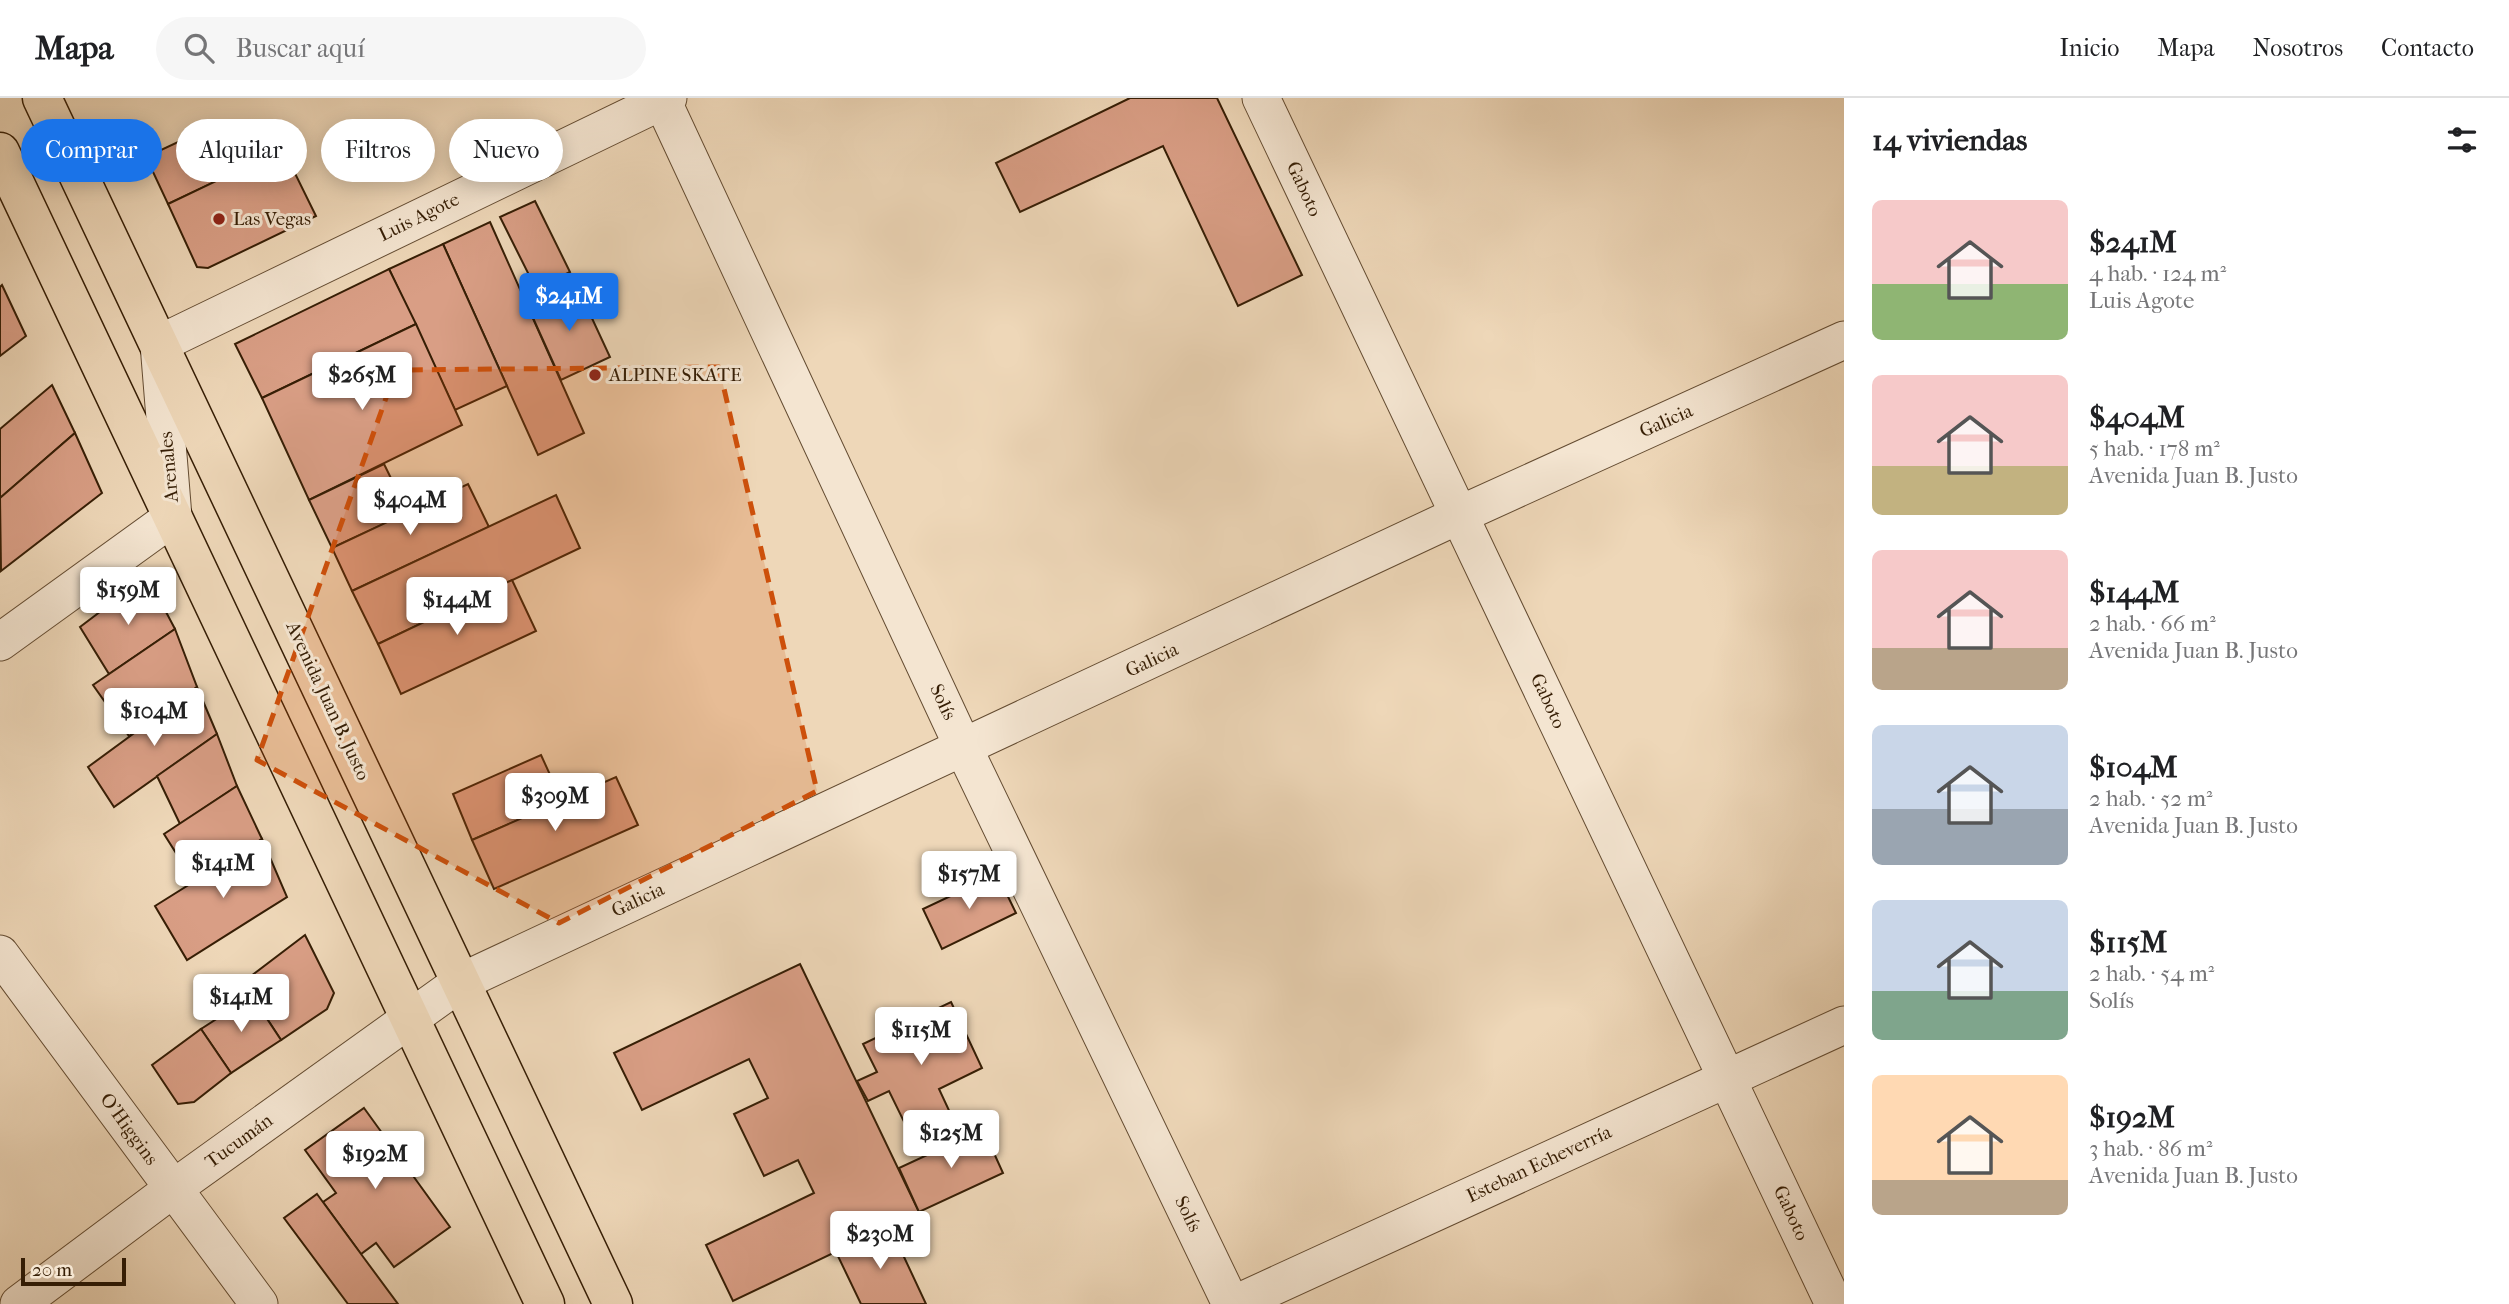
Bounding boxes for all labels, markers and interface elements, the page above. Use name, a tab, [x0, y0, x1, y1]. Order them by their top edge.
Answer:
search box	[156, 17, 646, 80]
text: Mapa	[35, 29, 114, 68]
icon: search	[180, 29, 218, 67]
text: Buscar aquí	[236, 33, 365, 64]
text: Inicio	[2059, 34, 2119, 62]
text: Mapa	[2157, 34, 2215, 62]
text: Nosotros	[2253, 34, 2343, 62]
text: Contacto	[2381, 34, 2474, 62]
chip: Comprar	[21, 119, 162, 182]
chip: Alquilar	[176, 119, 307, 182]
chip: Filtros	[321, 119, 435, 182]
chip: Nuevo	[449, 119, 563, 182]
icon: filters	[2443, 121, 2481, 159]
text: 14 viviendas	[1872, 123, 2027, 158]
street label: Gaboto	[1282, 158, 1326, 220]
street label: Luis Agote	[375, 188, 463, 246]
place label: Las Vegas	[233, 208, 311, 230]
marker: Las Vegas	[211, 211, 227, 227]
text: $241M	[2089, 225, 2177, 260]
icon: home	[1928, 228, 2012, 312]
text: 4 hab. · 124 m²	[2089, 260, 2226, 287]
pin: $241M	[520, 274, 618, 333]
text: $241M	[535, 282, 603, 309]
text: Luis Agote	[2089, 287, 2194, 314]
pin: $265M	[313, 352, 411, 412]
text: $265M	[328, 361, 396, 388]
place label: ALPINE SKATE	[608, 364, 742, 386]
marker: ALPINE SKATE	[587, 367, 603, 383]
street label: Galicia	[1636, 400, 1696, 442]
text: $404M	[2089, 400, 2185, 435]
icon: home	[1928, 403, 2012, 487]
street label: Arenales	[155, 431, 183, 504]
text: 5 hab. · 178 m²	[2089, 435, 2220, 462]
text: Avenida Juan B. Justo	[2089, 462, 2298, 489]
pin: $404M	[361, 478, 459, 537]
text: $404M	[373, 486, 447, 513]
pin: $159M	[79, 568, 177, 627]
text: $144M	[2089, 575, 2179, 610]
text: $159M	[96, 576, 160, 603]
pin: $144M	[408, 578, 506, 637]
icon: home	[1928, 578, 2012, 662]
text: $144M	[422, 586, 492, 613]
text: 2 hab. · 66 m²	[2089, 610, 2216, 637]
street label: Avenida Juan B. Justo	[281, 617, 375, 784]
text: Avenida Juan B. Justo	[2089, 637, 2298, 664]
street label: Galicia	[1122, 638, 1182, 682]
street label: Gaboto	[1526, 670, 1570, 732]
street label: Solís	[925, 680, 961, 724]
pin: $104M	[105, 688, 203, 748]
text: $104M	[120, 697, 188, 724]
text: $104M	[2089, 750, 2177, 785]
icon: home	[1928, 753, 2012, 837]
pin: $309M	[506, 774, 604, 833]
text: $309M	[521, 782, 589, 809]
text: 2 hab. · 52 m²	[2089, 785, 2213, 812]
text: Avenida Juan B. Justo	[2089, 812, 2298, 839]
pin: $141M	[174, 840, 272, 900]
text: $141M	[191, 849, 255, 876]
pin: $157M	[920, 852, 1018, 911]
text: $157M	[938, 860, 1000, 887]
street label: Galicia	[608, 878, 668, 922]
text: $115M	[2089, 925, 2167, 960]
icon: home	[1928, 928, 2012, 1012]
text: 2 hab. · 54 m²	[2089, 960, 2214, 987]
pin: $141M	[192, 974, 290, 1034]
text: $141M	[209, 983, 273, 1010]
text: Solís	[2089, 987, 2134, 1014]
pin: $115M	[872, 1007, 970, 1067]
text: $115M	[891, 1016, 951, 1043]
street label: O'Higgins	[95, 1089, 163, 1169]
text: $192M	[2089, 1100, 2175, 1135]
icon: home	[1928, 1103, 2012, 1187]
street label: Tucumán	[201, 1109, 277, 1173]
pin: $125M	[902, 1110, 1000, 1170]
text: $125M	[919, 1119, 983, 1146]
street label: Esteban Echeverría	[1463, 1121, 1615, 1207]
pin: $192M	[326, 1132, 424, 1191]
text: 3 hab. · 86 m²	[2089, 1135, 2212, 1162]
text: $192M	[342, 1140, 408, 1167]
text: Avenida Juan B. Justo	[2089, 1162, 2298, 1189]
street label: Gaboto	[1769, 1182, 1813, 1244]
street label: Solís	[1170, 1192, 1206, 1236]
pin: $230M	[831, 1212, 929, 1271]
text: $230M	[846, 1220, 914, 1247]
scale bar	[21, 1255, 126, 1287]
text: 20 m	[32, 1259, 72, 1281]

